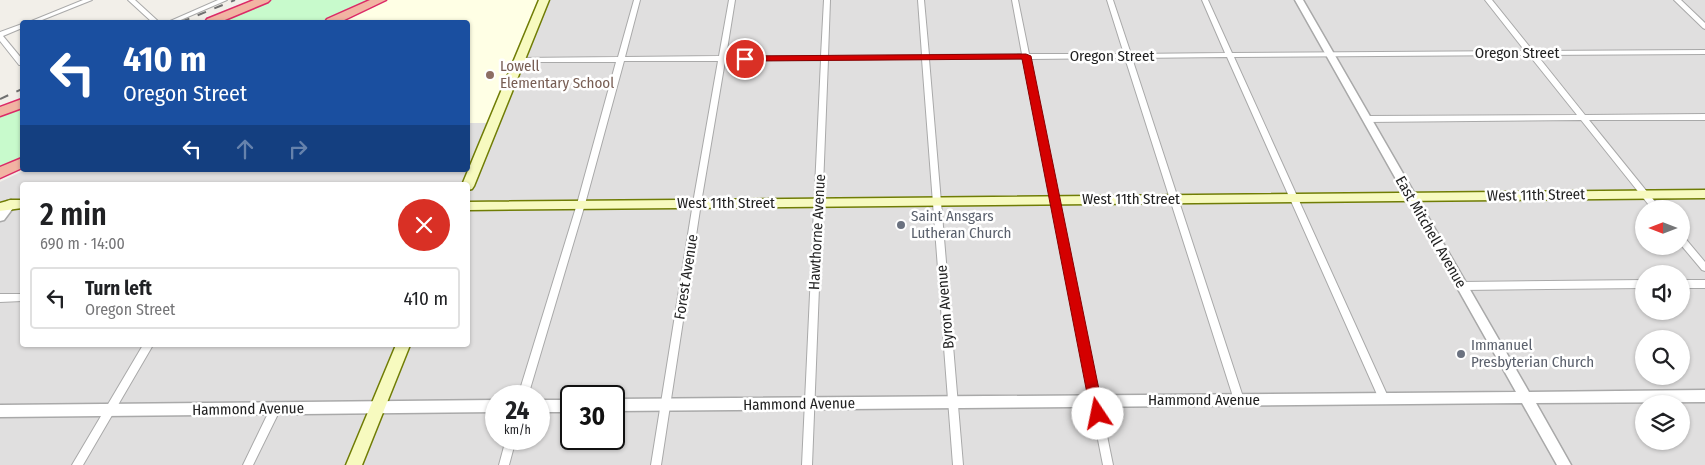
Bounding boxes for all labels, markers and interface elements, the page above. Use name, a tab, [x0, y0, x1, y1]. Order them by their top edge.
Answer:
text: 410 m	[123, 38, 207, 80]
pin	[724, 38, 766, 80]
icon: left	[40, 40, 105, 105]
street label: Oregon Street	[1475, 44, 1559, 62]
icon: arrive	[731, 45, 759, 73]
street label: Oregon Street	[1070, 47, 1154, 65]
place label: Lowell Elementary School	[500, 57, 614, 92]
marker: Lowell Elementary School	[484, 69, 496, 81]
text: Oregon Street	[123, 80, 247, 107]
icon: left	[178, 135, 206, 163]
icon: ahead	[231, 135, 259, 163]
icon: right	[284, 135, 312, 163]
street label: East Mitchell Avenue	[1392, 173, 1470, 291]
street label: Hawthorne Avenue	[805, 174, 829, 290]
street label: West 11th Street	[1487, 185, 1585, 205]
street label: West 11th Street	[1082, 190, 1180, 208]
street label: West 11th Street	[677, 194, 775, 212]
text: 2 min	[40, 197, 107, 233]
button: close	[398, 199, 450, 251]
north arrow	[1635, 200, 1690, 255]
map controls	[1635, 200, 1690, 450]
place label: Saint Ansgars Lutheran Church	[911, 207, 1011, 242]
marker: Saint Ansgars Lutheran Church	[895, 219, 907, 231]
street label: Forest Avenue	[670, 233, 702, 321]
text: 690 m · 14:00	[40, 234, 125, 253]
street label: Byron Avenue	[932, 264, 958, 350]
button: sound	[1635, 265, 1690, 320]
text: Turn left	[85, 277, 152, 300]
icon: left	[42, 284, 70, 312]
text: 410 m	[403, 287, 448, 310]
text: Oregon Street	[85, 300, 175, 319]
button: search	[1635, 330, 1690, 385]
place label: Immanuel Presbyterian Church	[1471, 336, 1594, 371]
marker: Immanuel Presbyterian Church	[1455, 348, 1467, 360]
speed limit sign: 30	[560, 385, 625, 450]
position arrow	[1071, 387, 1123, 439]
street label: Hammond Avenue	[1148, 391, 1260, 409]
street label: Hammond Avenue	[743, 394, 855, 414]
button: layers	[1635, 395, 1690, 450]
text: 24	[506, 396, 529, 426]
street label: Hammond Avenue	[192, 399, 304, 419]
text: km/h	[504, 423, 531, 437]

